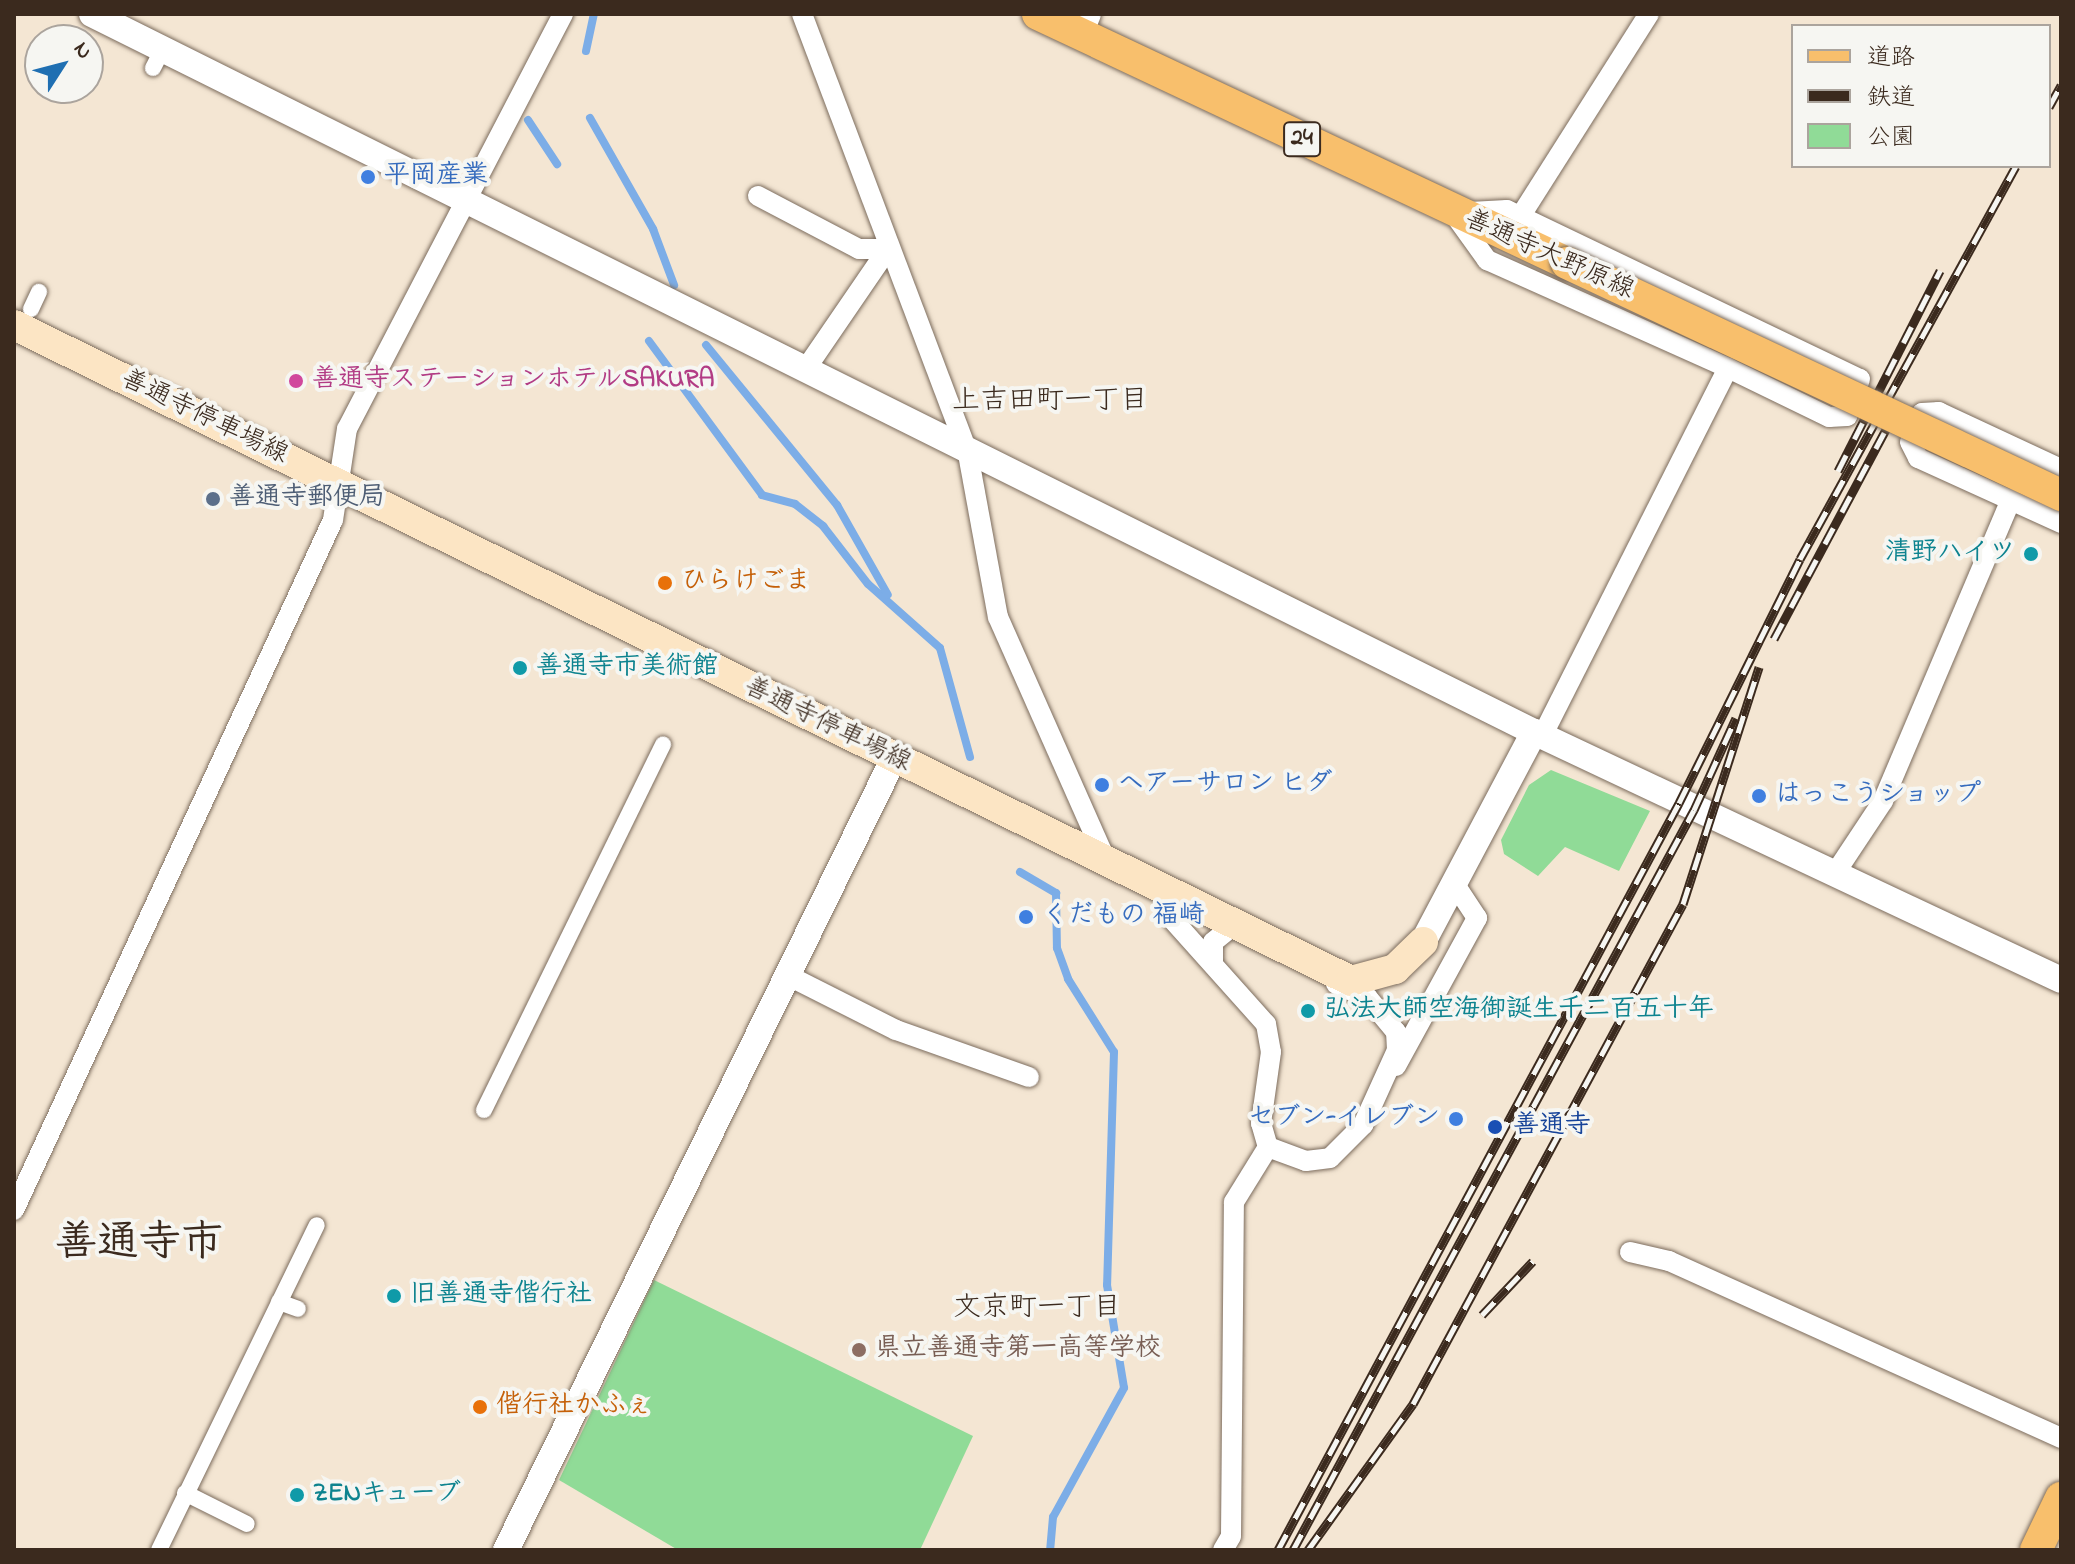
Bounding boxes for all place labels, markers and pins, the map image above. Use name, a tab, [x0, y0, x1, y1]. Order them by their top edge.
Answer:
place label: 平岡産業	[384, 161, 488, 193]
marker: 平岡産業	[359, 168, 377, 186]
place label: 善通寺ステーションホテルSAKURA	[312, 365, 716, 397]
marker: 善通寺ステーションホテルSAKURA	[287, 372, 305, 390]
place label: 善通寺郵便局	[229, 483, 385, 515]
marker: 善通寺郵便局	[204, 490, 222, 508]
place label: 清野ハイツ	[1885, 538, 2015, 570]
marker: 清野ハイツ	[2022, 545, 2040, 563]
place label: ひらけごま	[681, 567, 811, 599]
marker: ひらけごま	[656, 574, 674, 592]
place label: 善通寺市美術館	[536, 652, 718, 684]
marker: 善通寺市美術館	[511, 659, 529, 677]
place label: ヘアーサロン ヒダ	[1118, 769, 1331, 801]
marker: ヘアーサロン ヒダ	[1093, 776, 1111, 794]
place label: はっこうショップ	[1775, 780, 1983, 812]
marker: はっこうショップ	[1750, 787, 1768, 805]
place label: くだもの 福崎	[1042, 901, 1204, 933]
marker: くだもの 福崎	[1017, 908, 1035, 926]
place label: 弘法大師空海御誕生千二百五十年	[1324, 995, 1714, 1027]
marker: 弘法大師空海御誕生千二百五十年	[1299, 1002, 1317, 1020]
place label: セブン-イレブン	[1248, 1103, 1440, 1135]
marker: セブン-イレブン	[1447, 1110, 1465, 1128]
place label: 善通寺	[1513, 1111, 1591, 1143]
marker: 善通寺	[1484, 1116, 1506, 1138]
place label: 旧善通寺偕行社	[410, 1280, 592, 1312]
marker: 旧善通寺偕行社	[385, 1287, 403, 1305]
place label: 県立善通寺第一高等学校	[875, 1334, 1161, 1366]
marker: 県立善通寺第一高等学校	[850, 1341, 868, 1359]
place label: 偕行社かふぇ	[496, 1391, 652, 1423]
marker: 偕行社かふぇ	[471, 1398, 489, 1416]
place label: ZENキューブ	[313, 1479, 465, 1511]
marker: ZENキューブ	[288, 1486, 306, 1504]

